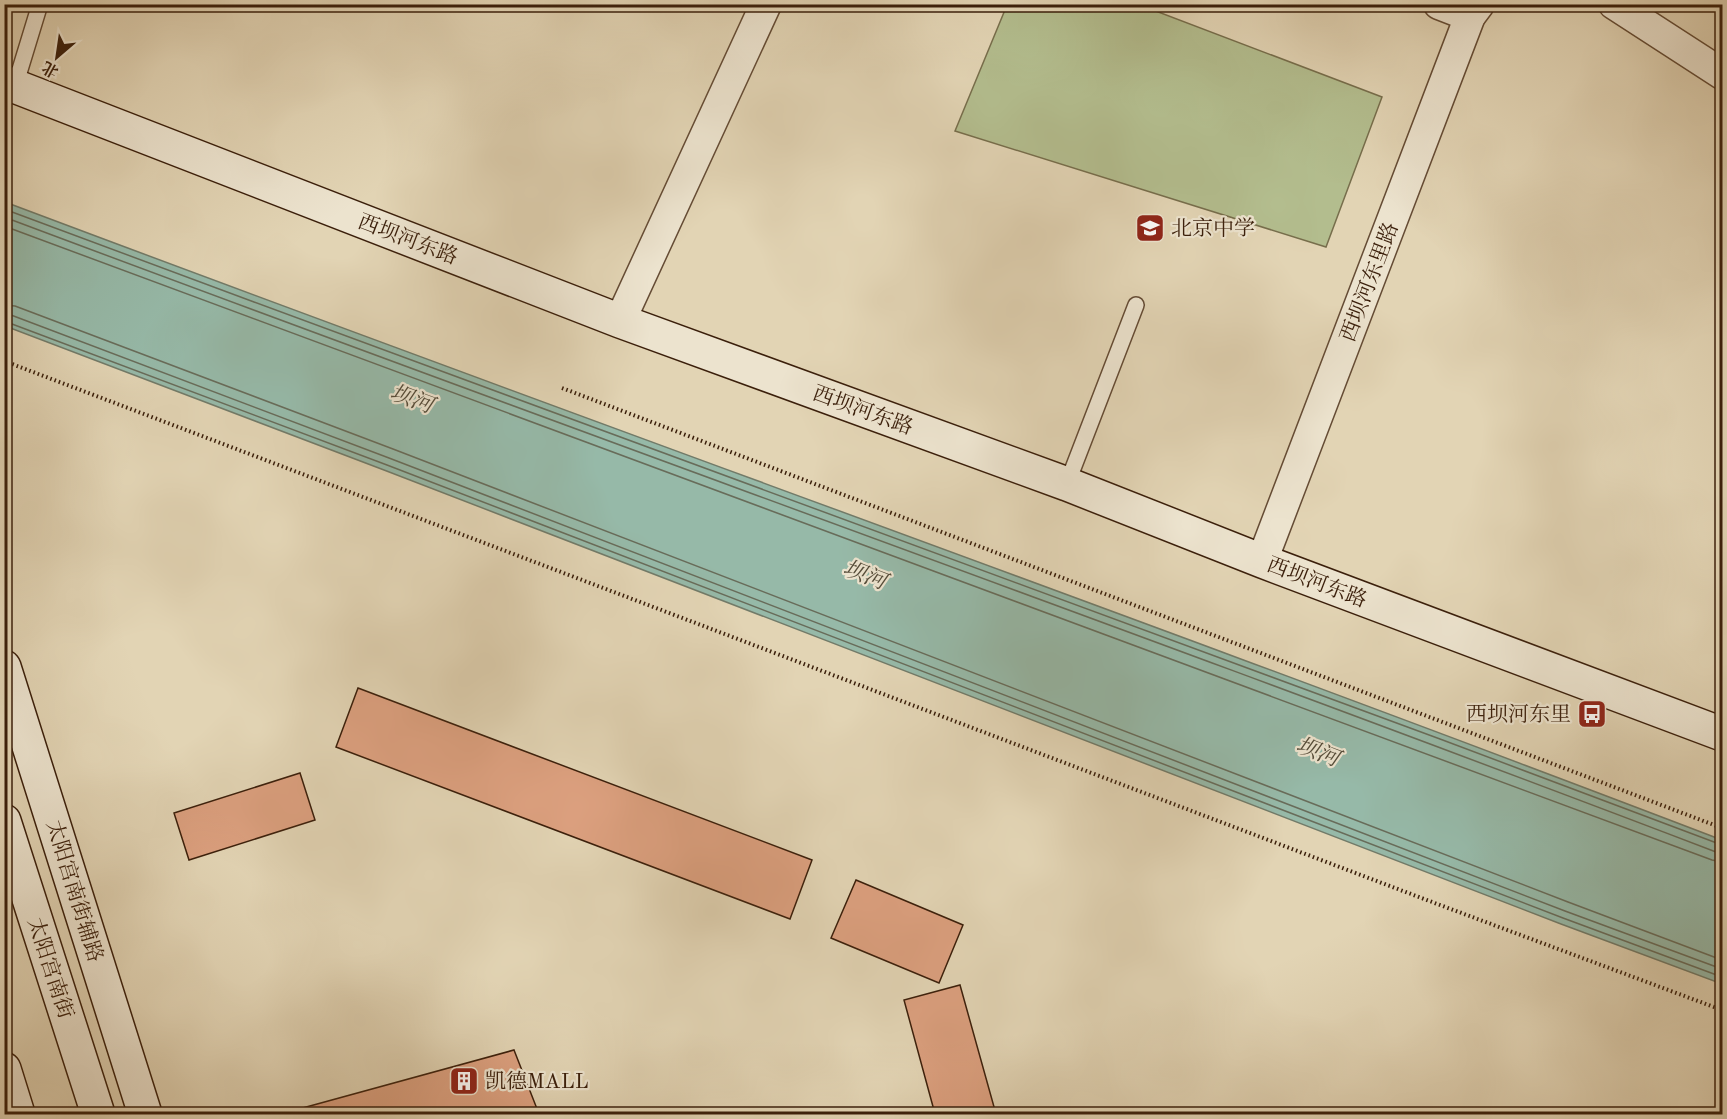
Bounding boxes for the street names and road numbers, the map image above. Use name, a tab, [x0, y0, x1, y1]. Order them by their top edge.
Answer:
street label: 西坝河东路	[355, 210, 461, 269]
street label: 西坝河东里路	[1336, 219, 1403, 345]
street label: 西坝河东路	[810, 382, 916, 439]
street label: 西坝河东路	[1264, 553, 1370, 612]
street label: 太阳宫南街辅路	[42, 817, 107, 965]
street label: 太阳宫南街	[23, 915, 78, 1022]

